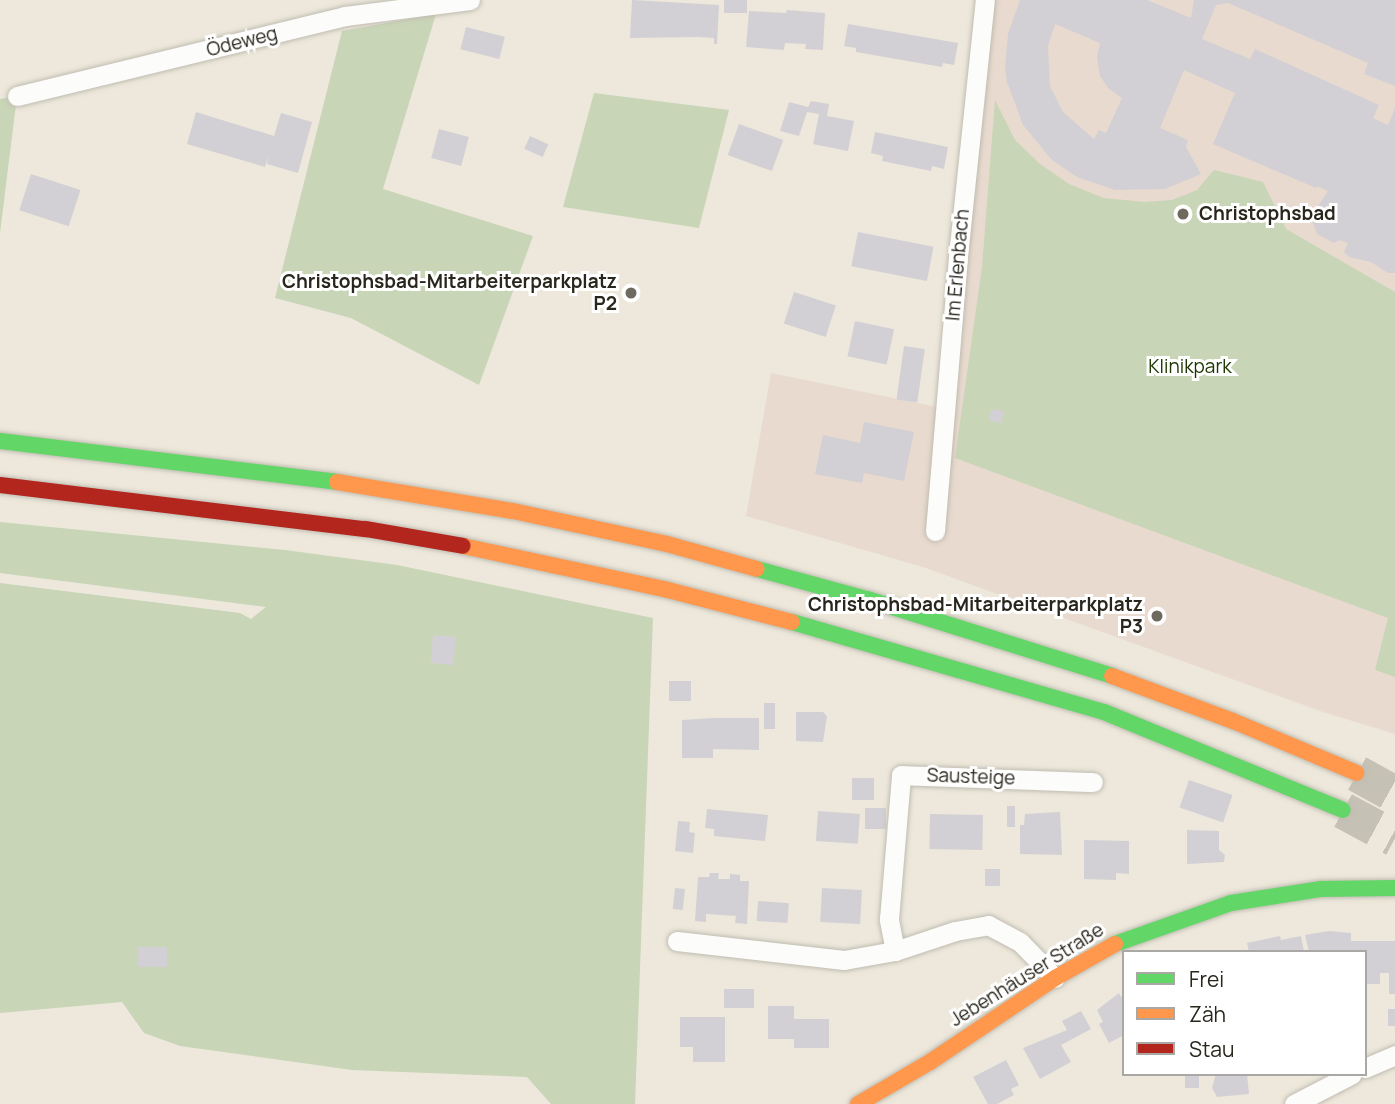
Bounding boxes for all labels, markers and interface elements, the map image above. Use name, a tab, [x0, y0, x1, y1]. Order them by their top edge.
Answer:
street label: Ödeweg	[204, 22, 280, 62]
place label: Christophsbad	[1199, 203, 1336, 225]
marker: Christophsbad	[1173, 204, 1193, 224]
street label: Im Erlenbach	[942, 208, 974, 322]
place label: Christophsbad-Mitarbeiterparkplatz P2	[282, 271, 617, 315]
marker: Christophsbad-Mitarbeiterparkplatz P2	[623, 285, 639, 301]
park label: Klinikpark	[1148, 356, 1232, 378]
place label: Christophsbad-Mitarbeiterparkplatz P3	[808, 594, 1143, 638]
marker: Christophsbad-Mitarbeiterparkplatz P3	[1149, 608, 1165, 624]
street label: Sausteige	[926, 764, 1016, 790]
street label: Jebenhäuser Straße	[946, 918, 1108, 1032]
legend	[1122, 950, 1367, 1076]
text: Frei	[1189, 965, 1224, 993]
text: Zäh	[1189, 1000, 1226, 1028]
text: Stau	[1189, 1035, 1235, 1063]

